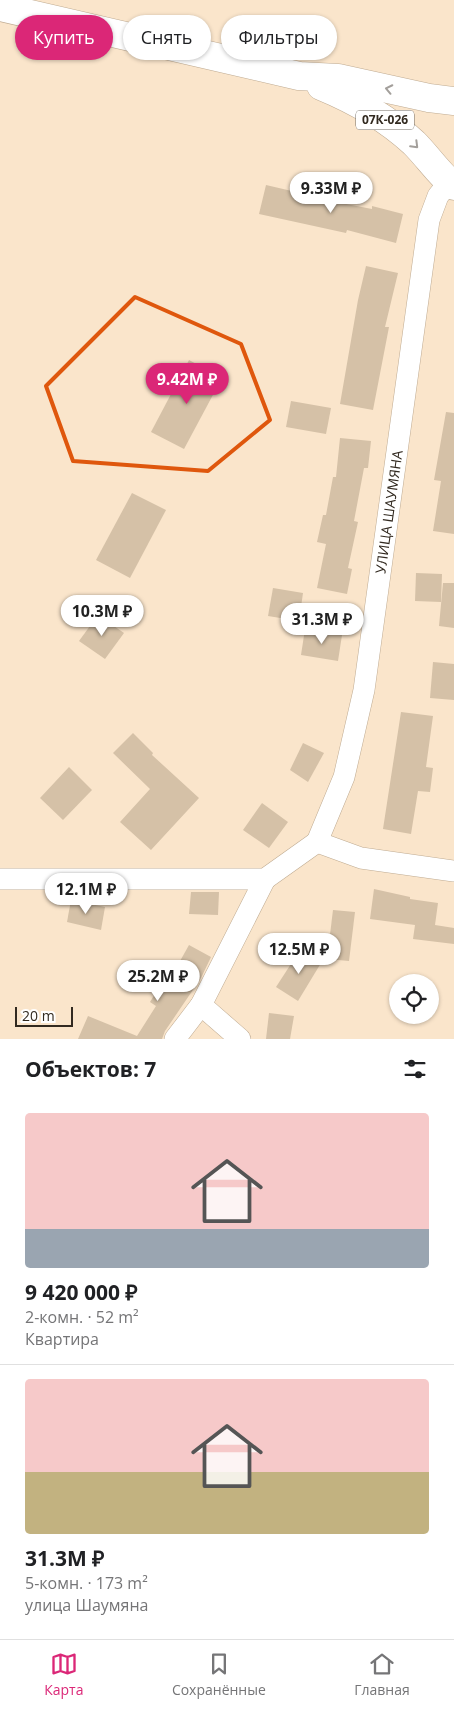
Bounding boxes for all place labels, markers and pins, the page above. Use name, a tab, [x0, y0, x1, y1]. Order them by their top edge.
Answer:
pin: 9.33M ₽	[285, 172, 377, 214]
pin: 9.42M ₽	[141, 362, 233, 405]
pin: 10.3M ₽	[56, 594, 148, 637]
pin: 31.3M ₽	[276, 602, 368, 645]
pin: 12.1M ₽	[40, 872, 132, 915]
pin: 12.5M ₽	[253, 932, 345, 975]
pin: 25.2M ₽	[112, 960, 204, 1002]

